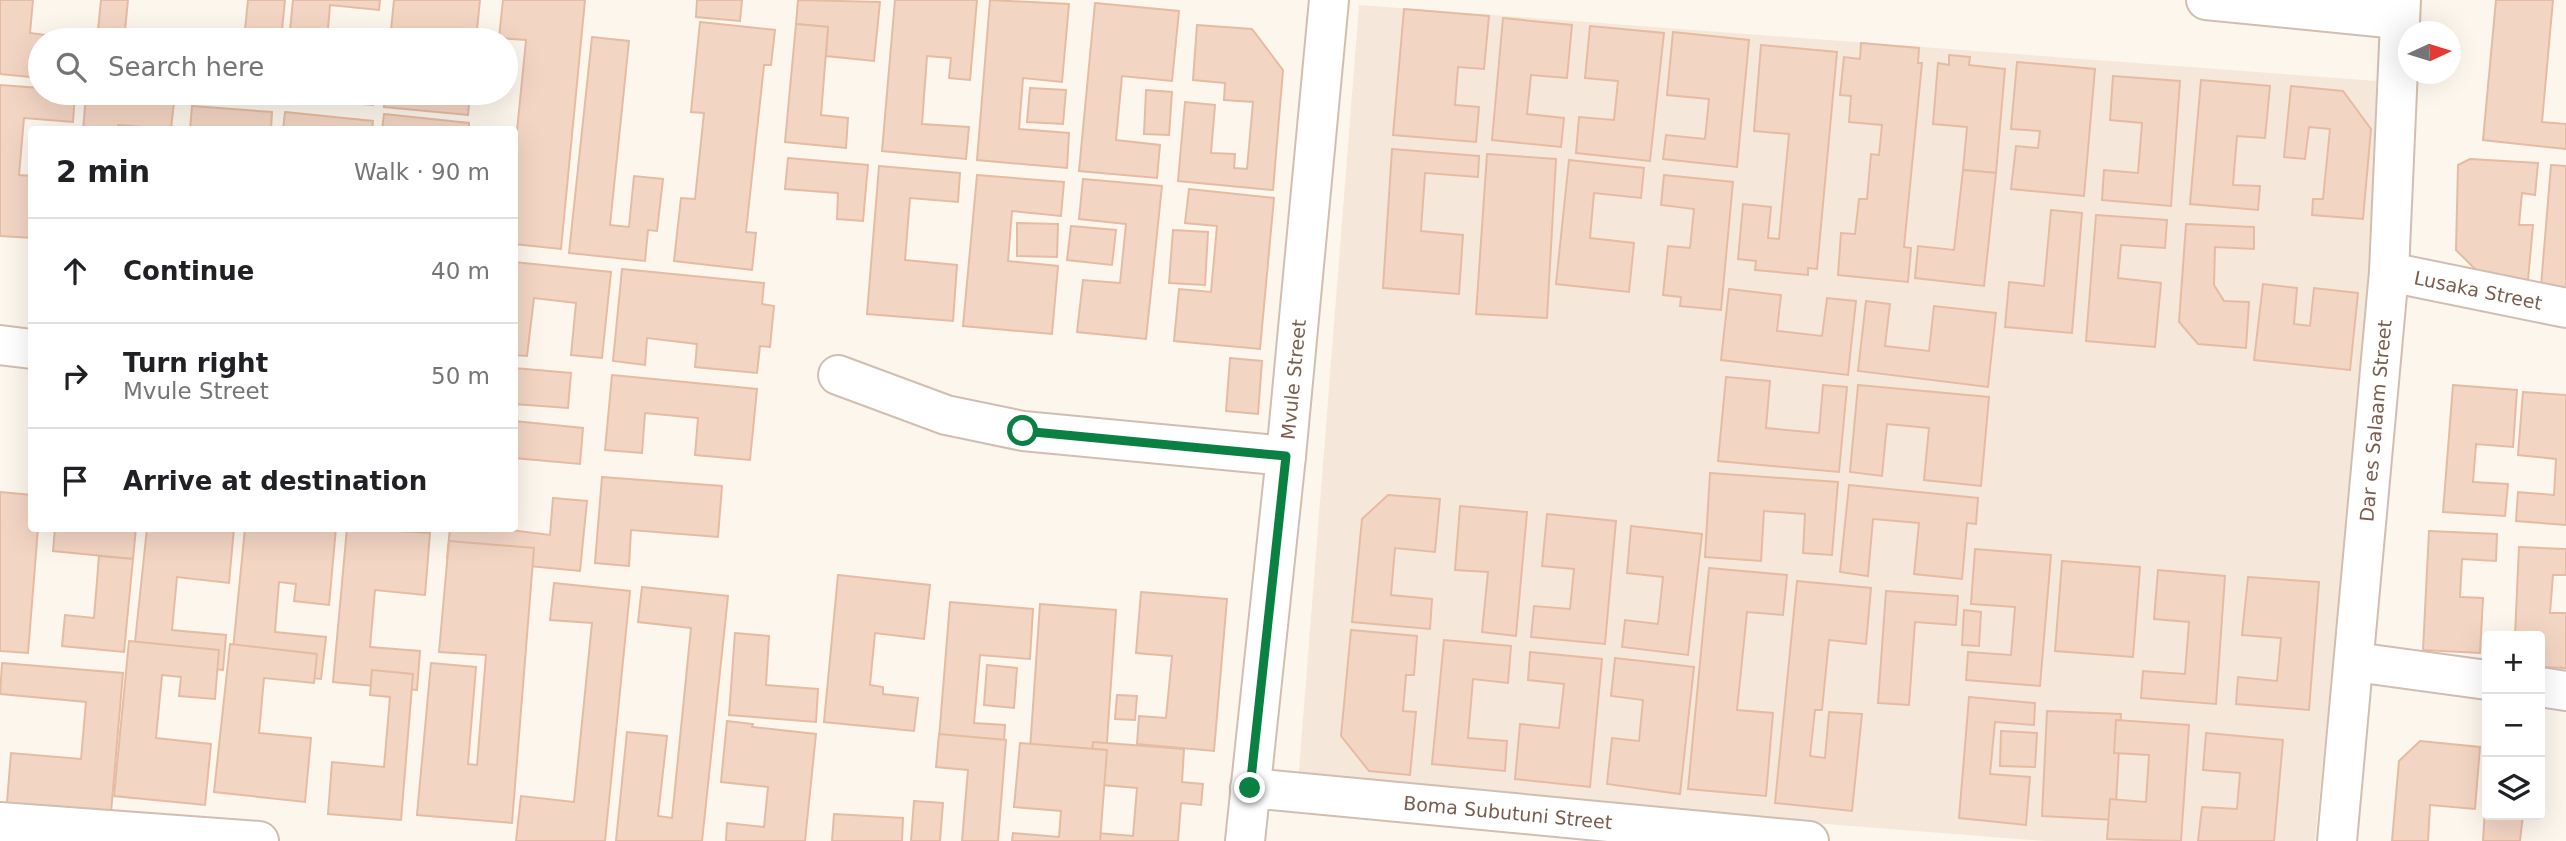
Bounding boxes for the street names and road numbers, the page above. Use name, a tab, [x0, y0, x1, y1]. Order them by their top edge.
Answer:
street label: Lusaka Street	[2412, 266, 2544, 314]
street label: Mvule Street	[1277, 318, 1310, 441]
street label: Dar es Salaam Street	[2355, 319, 2396, 523]
street label: Boma Subutuni Street	[1402, 792, 1613, 833]

